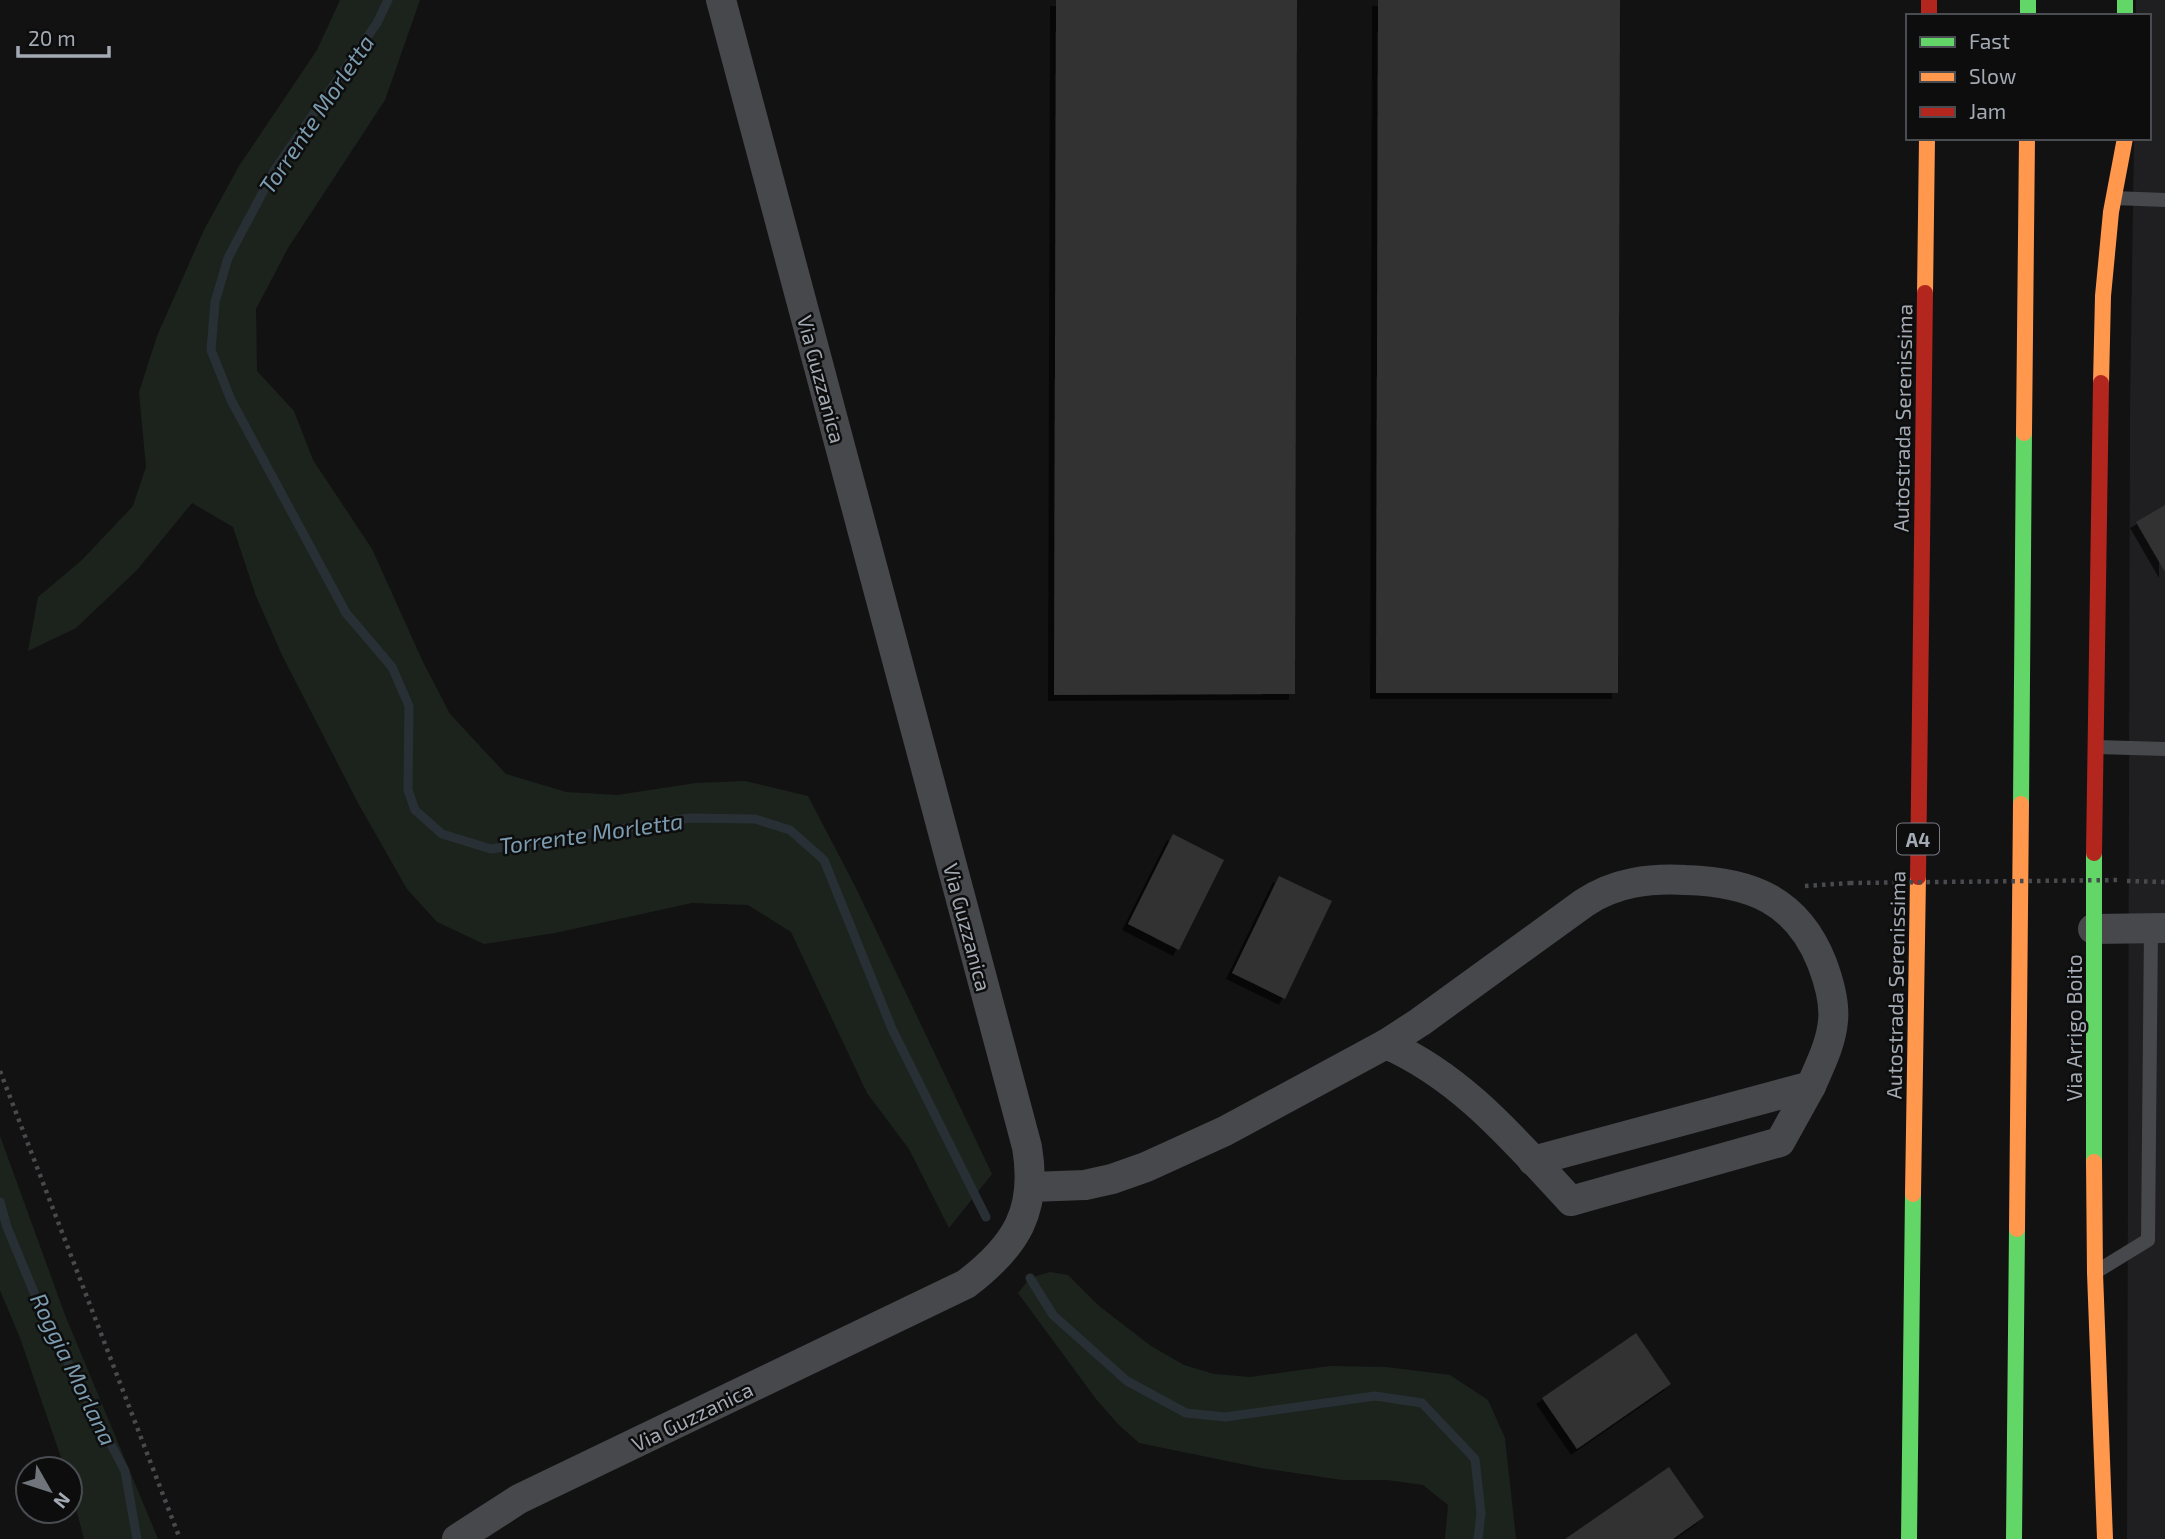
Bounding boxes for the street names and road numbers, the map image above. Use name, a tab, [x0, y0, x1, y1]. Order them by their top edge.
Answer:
street label: Autostrada Serenissima	[1888, 304, 1916, 532]
street label: Via Guzzanica	[793, 312, 851, 446]
road number: A4	[1897, 824, 1939, 854]
street label: Via Guzzanica	[939, 860, 997, 994]
street label: Autostrada Serenissima	[1881, 871, 1909, 1099]
street label: Via Arrigo Boito	[2061, 954, 2086, 1102]
street label: Via Guzzanica	[627, 1376, 757, 1456]

